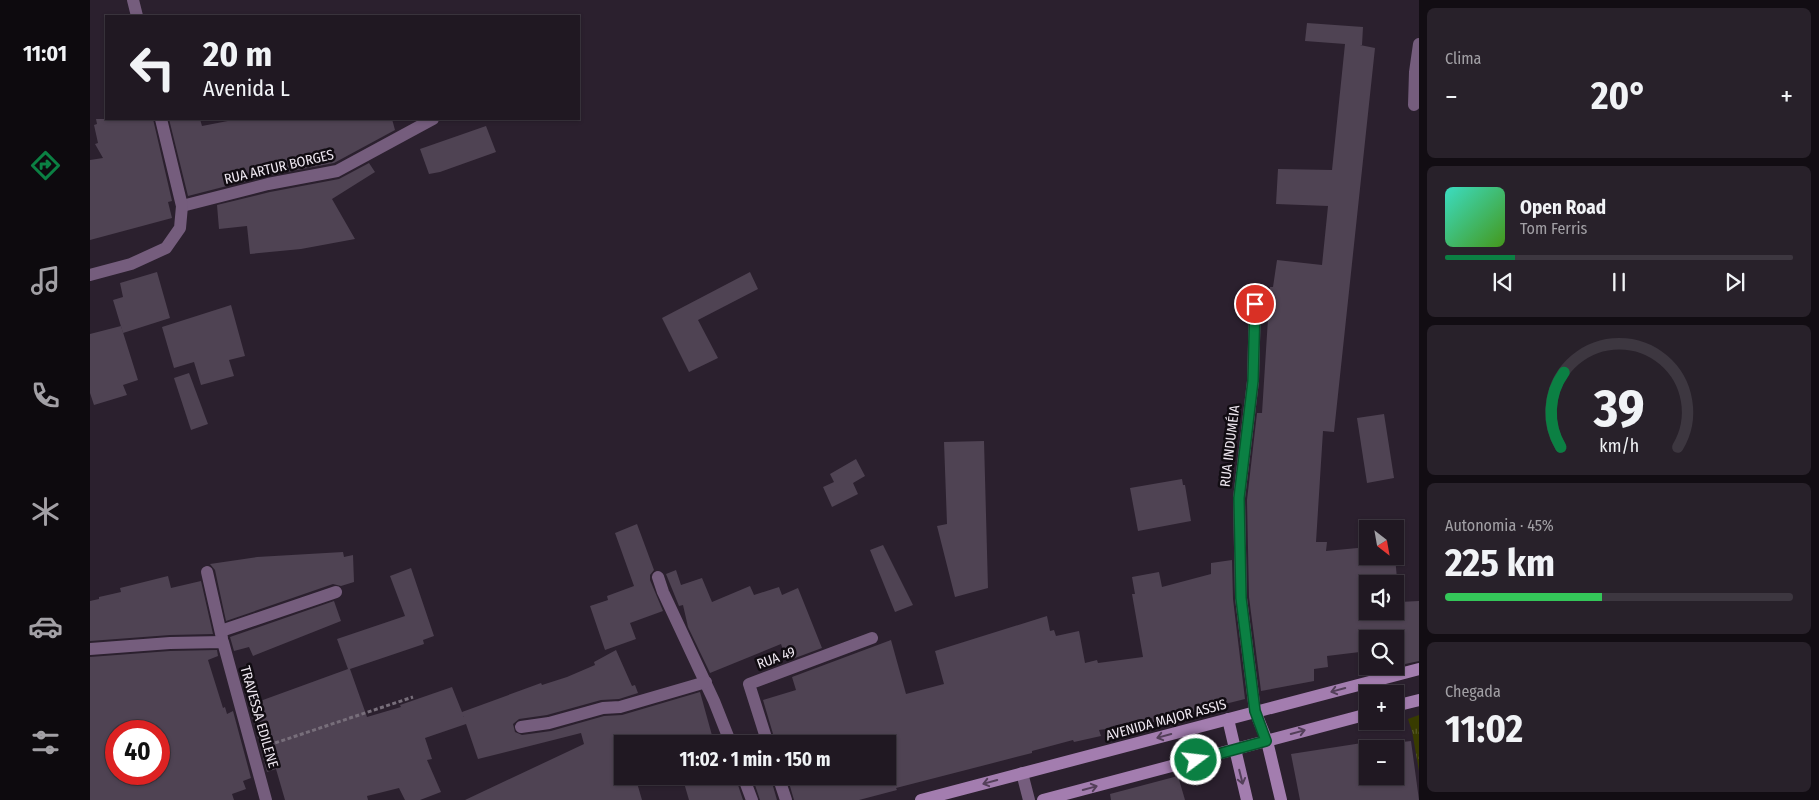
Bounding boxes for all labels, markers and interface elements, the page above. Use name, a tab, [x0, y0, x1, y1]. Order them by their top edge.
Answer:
text: 20 m	[203, 33, 272, 75]
icon: left	[120, 35, 185, 100]
text: 11:01	[23, 40, 67, 67]
text: Clima	[1445, 49, 1481, 68]
text: 20°	[1591, 73, 1647, 119]
text: Avenida L	[203, 75, 290, 102]
text: −	[1445, 80, 1458, 113]
text: +	[1780, 80, 1793, 113]
street label: RUA ARTUR BORGES	[223, 146, 336, 188]
icon: directions	[28, 148, 63, 183]
text: Open Road	[1520, 196, 1606, 219]
text: Tom Ferris	[1520, 219, 1587, 238]
icon: music	[28, 263, 63, 298]
icon: previous	[1489, 268, 1517, 296]
icon: pause	[1605, 268, 1633, 296]
icon: next	[1721, 268, 1749, 296]
pin	[1234, 283, 1276, 325]
icon: arrive	[1241, 290, 1269, 318]
text: 39	[1592, 377, 1645, 440]
icon: phone	[28, 378, 63, 413]
street label: RUA INDUMÉIA	[1216, 403, 1244, 488]
text: km/h	[1599, 435, 1639, 457]
icon: climate	[28, 494, 63, 529]
text: Autonomia · 45%	[1445, 516, 1554, 535]
north arrow	[1359, 520, 1404, 565]
map controls	[1359, 520, 1404, 785]
text: 225 km	[1445, 540, 1555, 586]
button: sound	[1359, 575, 1404, 620]
icon: car	[28, 609, 63, 644]
button: search	[1359, 630, 1404, 675]
street label: RUA 49	[754, 643, 798, 673]
street label: TRAVESSA EDILENE	[236, 664, 282, 770]
text: Chegada	[1445, 682, 1501, 701]
one-way arrow	[1330, 685, 1346, 695]
button: +	[1359, 685, 1404, 730]
street label: AVENIDA MAJOR ASSIS	[1104, 696, 1228, 744]
text: 11:02	[1445, 706, 1523, 752]
speed limit sign: 40	[105, 720, 170, 785]
icon: filters	[28, 725, 63, 760]
one-way arrow	[1290, 727, 1306, 737]
one-way arrow	[1156, 732, 1172, 741]
position arrow	[1169, 733, 1221, 785]
button: −	[1359, 740, 1404, 785]
text: 11:02 · 1 min · 150 m	[679, 748, 831, 771]
one-way arrow	[1236, 768, 1246, 784]
one-way arrow	[982, 777, 998, 787]
one-way arrow	[1082, 782, 1098, 792]

